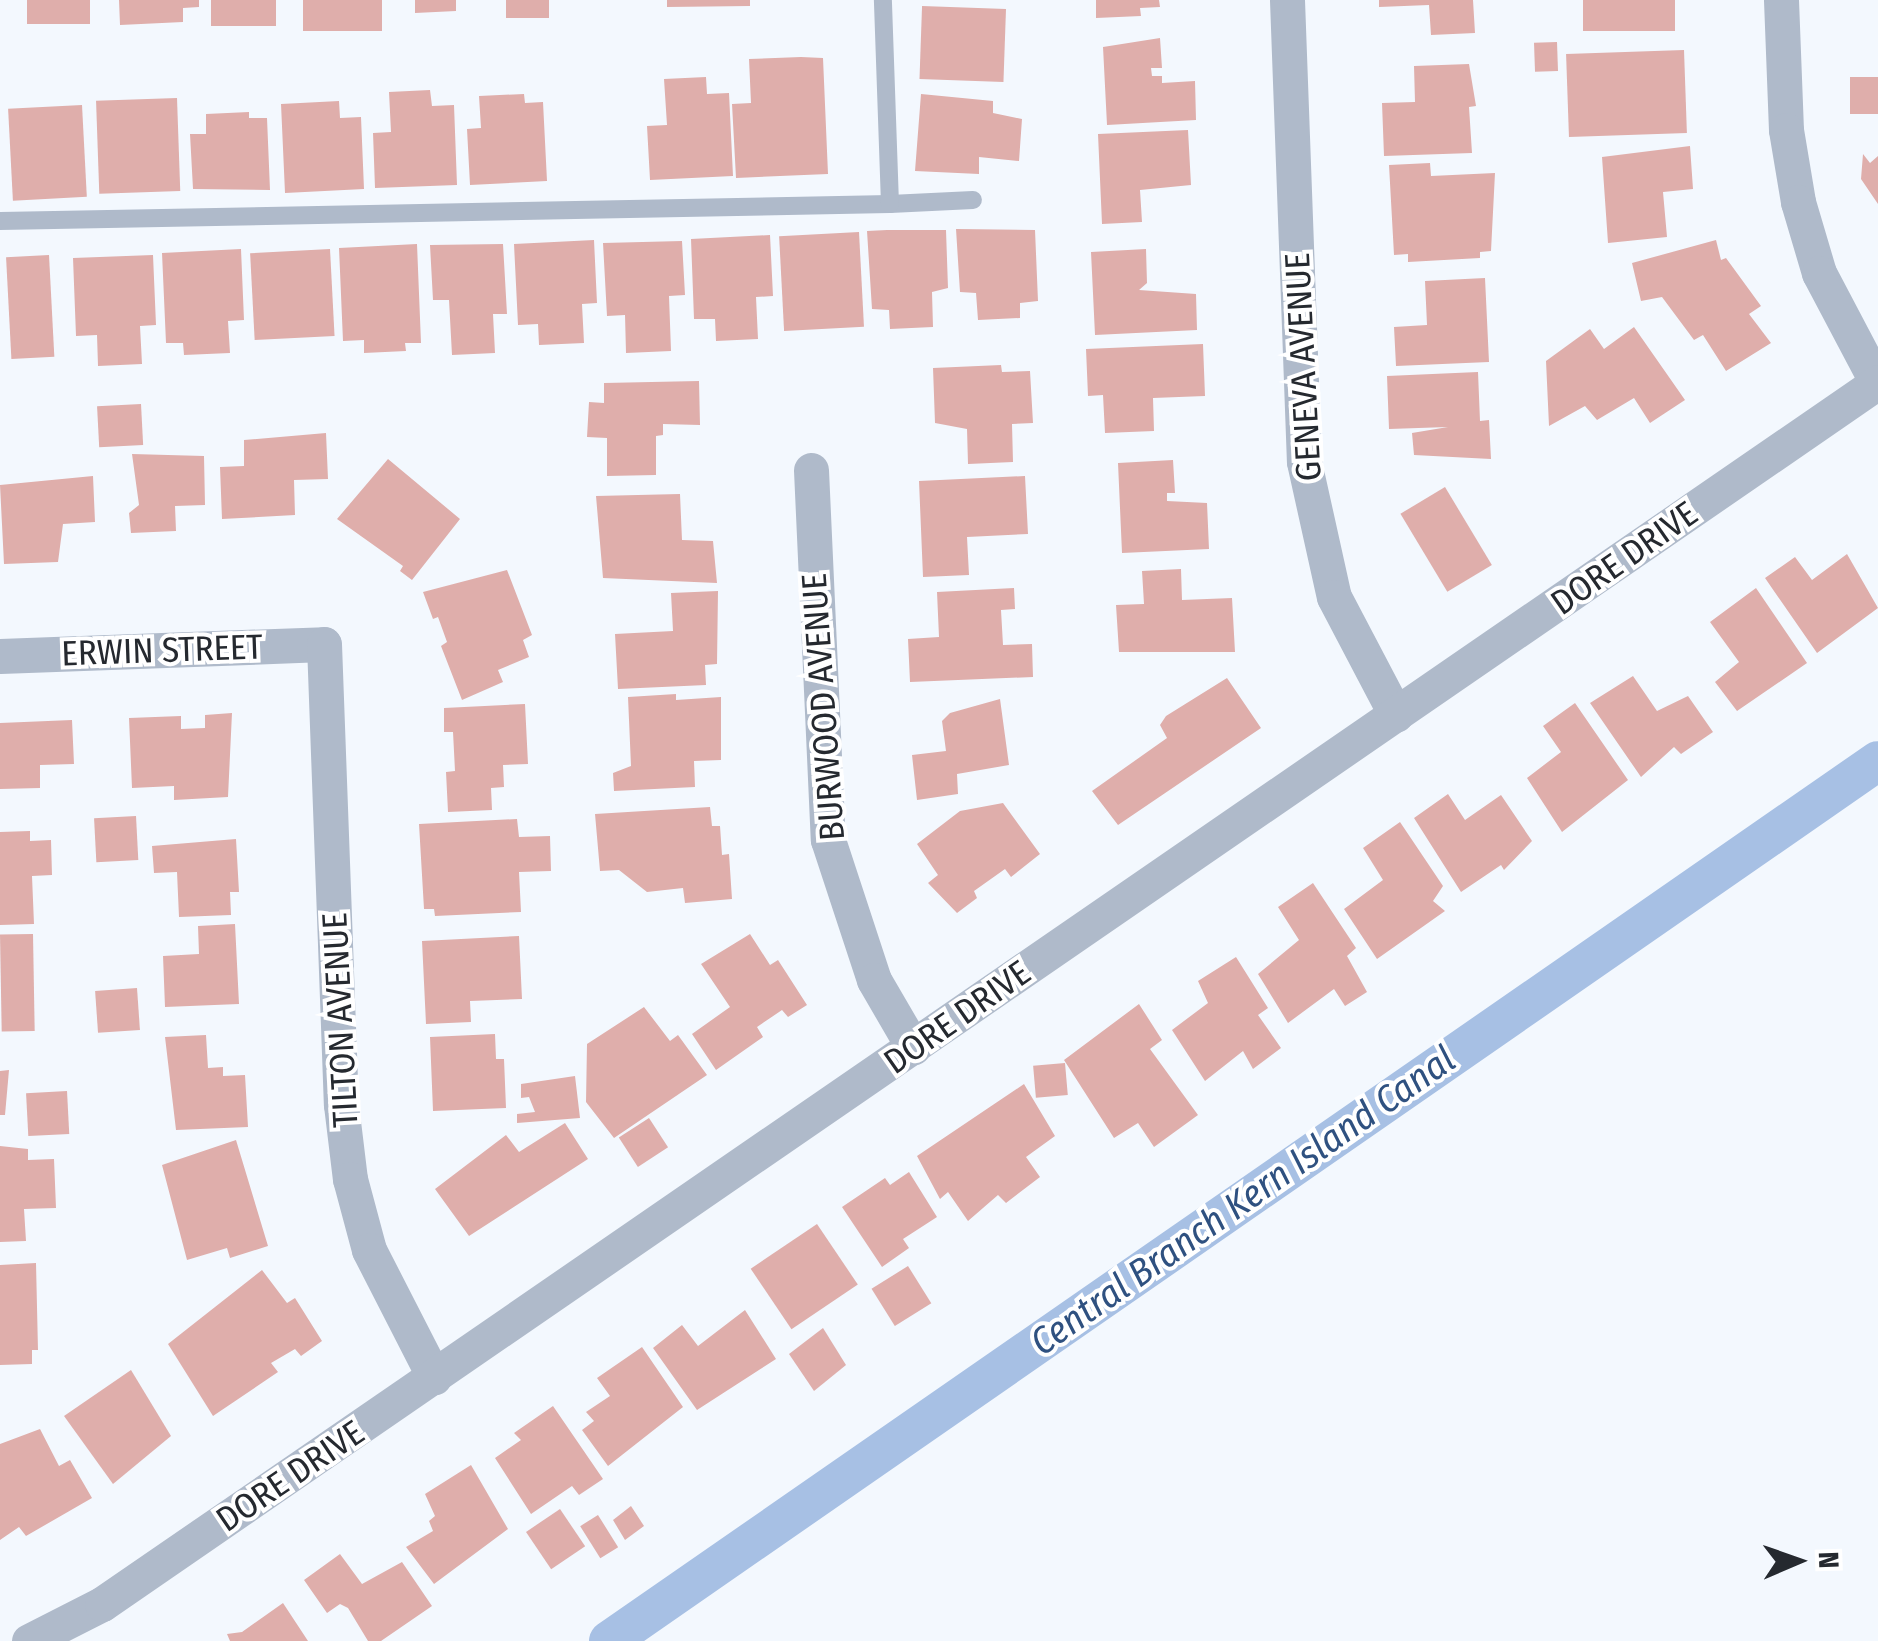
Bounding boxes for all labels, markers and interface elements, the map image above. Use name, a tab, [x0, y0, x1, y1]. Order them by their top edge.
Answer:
street label: GENEVA AVENUE	[1276, 252, 1330, 482]
street label: DORE DRIVE	[1543, 492, 1705, 624]
street label: BURWOOD AVENUE	[793, 572, 853, 842]
street label: ERWIN STREET	[61, 626, 263, 674]
street label: TILTON AVENUE	[313, 912, 367, 1128]
street label: DORE DRIVE	[876, 951, 1038, 1083]
water label: Central Branch Kern Island Canal	[1022, 1037, 1464, 1365]
street label: DORE DRIVE	[208, 1411, 372, 1541]
north arrow	[1748, 1511, 1848, 1611]
text: N	[1812, 1551, 1845, 1569]

